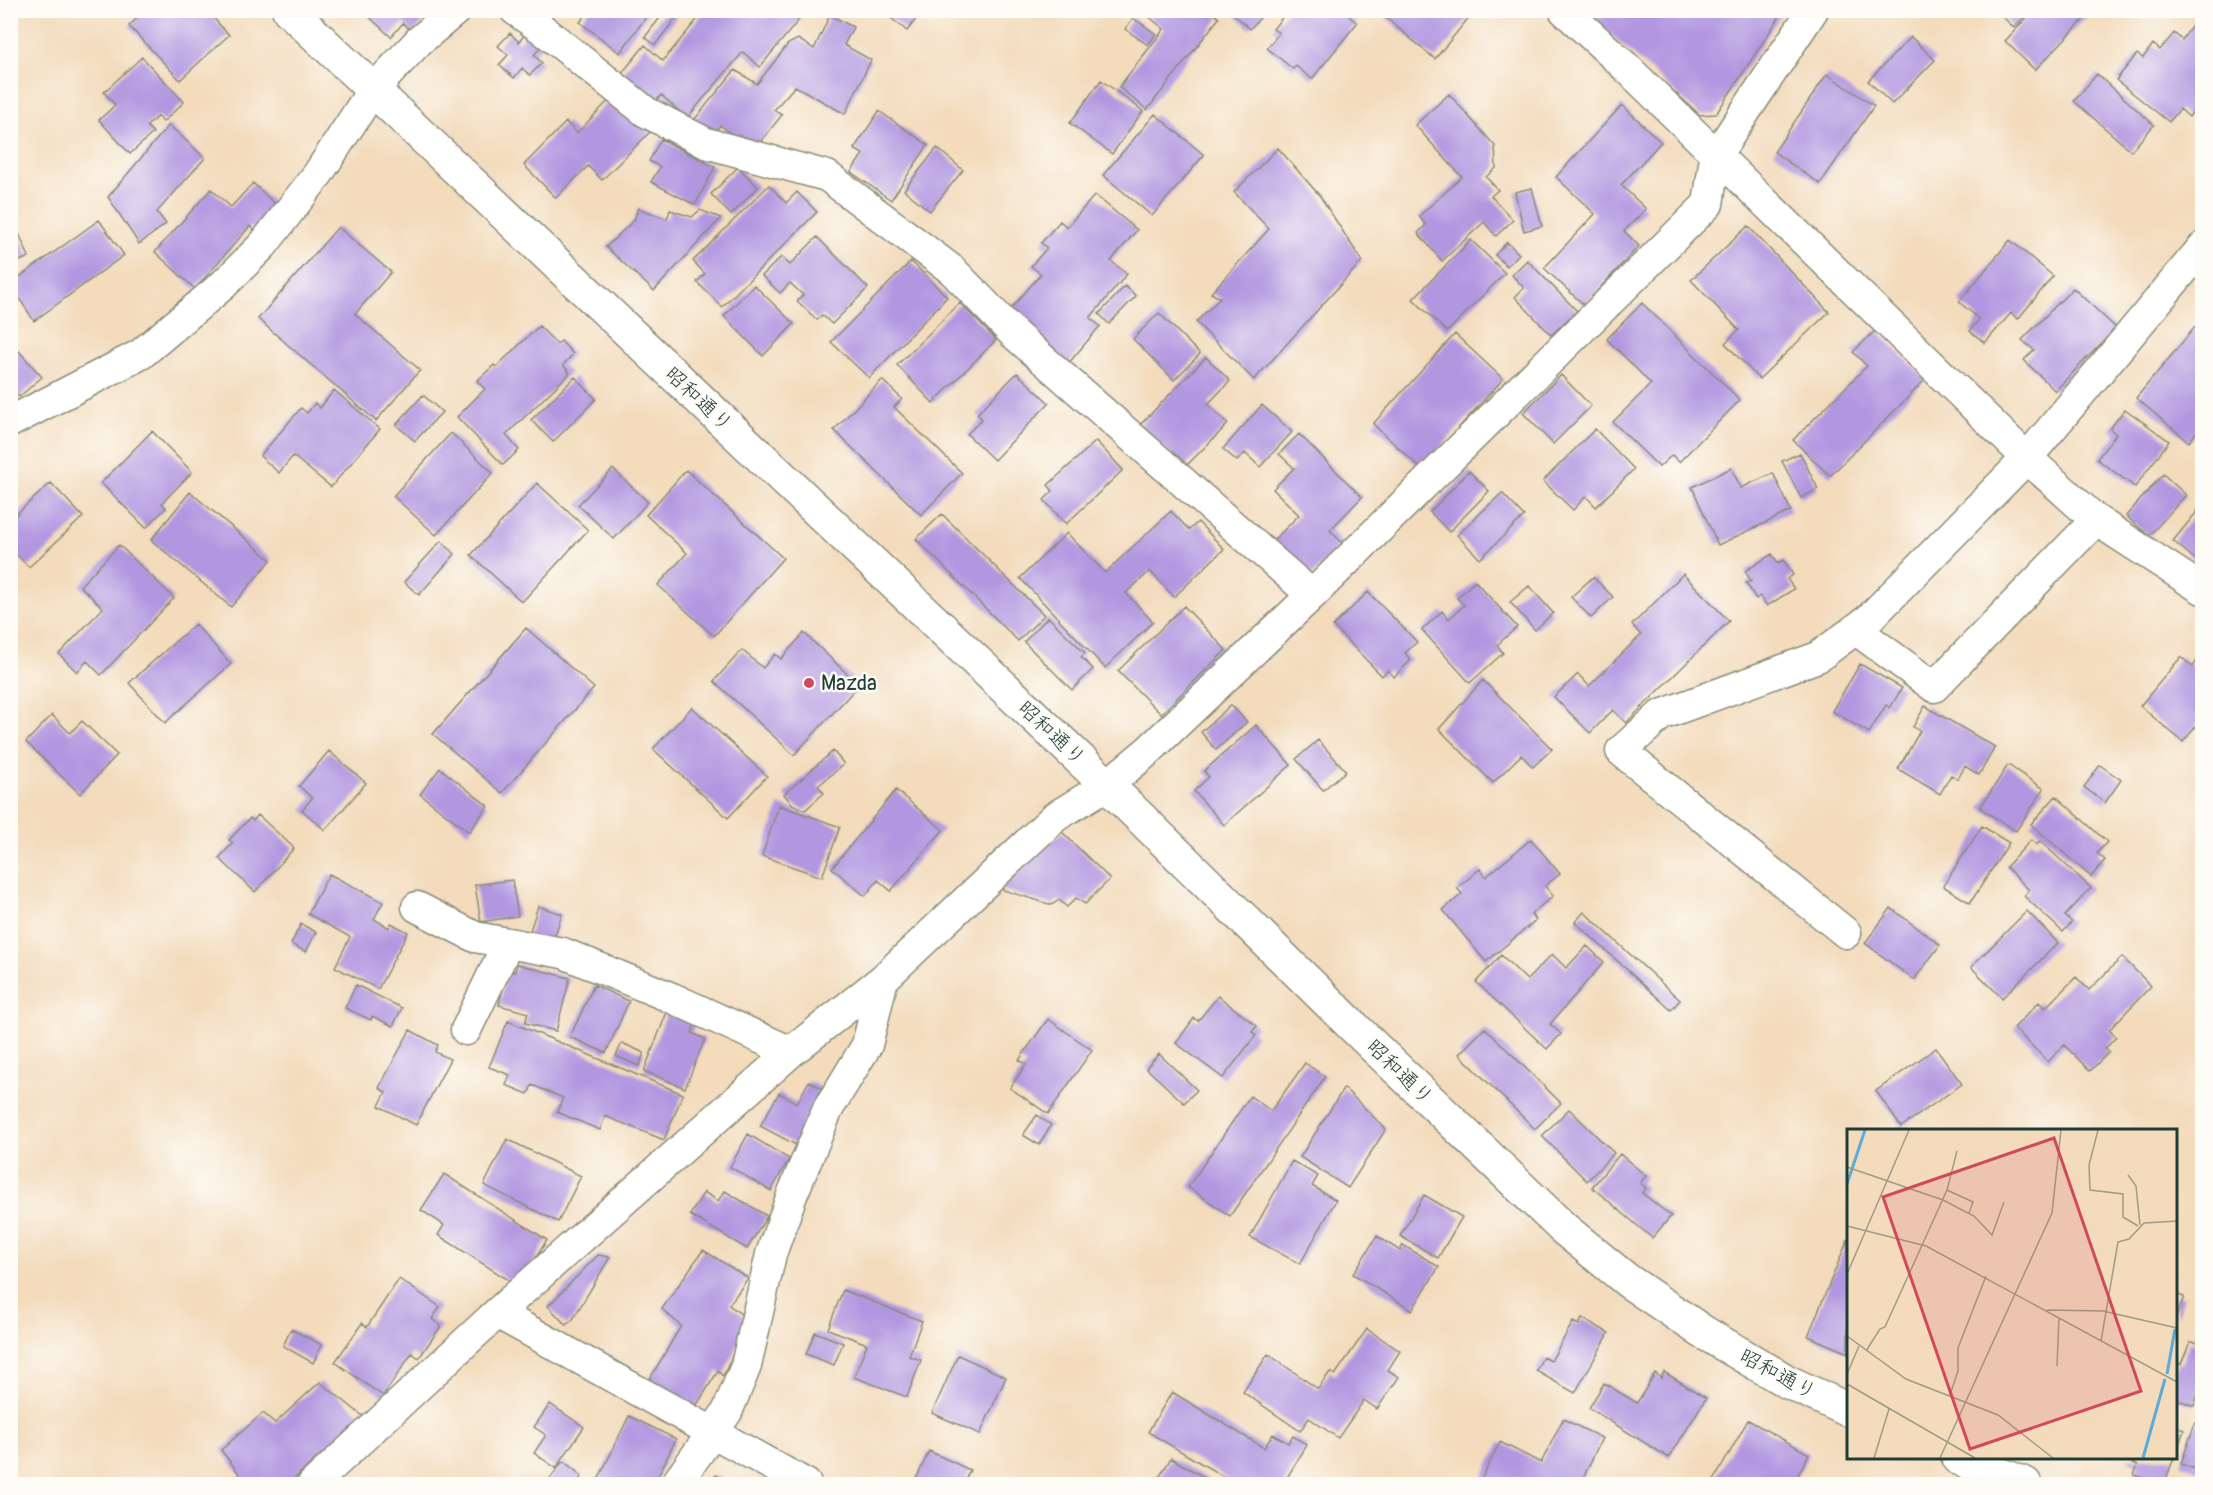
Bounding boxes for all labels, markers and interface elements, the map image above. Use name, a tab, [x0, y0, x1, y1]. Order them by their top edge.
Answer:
street label: 昭和通り	[659, 361, 739, 438]
place label: Mazda	[821, 670, 877, 697]
marker: Mazda	[802, 676, 816, 690]
street label: 昭和通り	[1012, 695, 1092, 772]
street label: 昭和通り	[1360, 1033, 1439, 1111]
inset map	[1847, 1129, 2177, 1459]
street label: 昭和通り	[1734, 1343, 1821, 1406]

